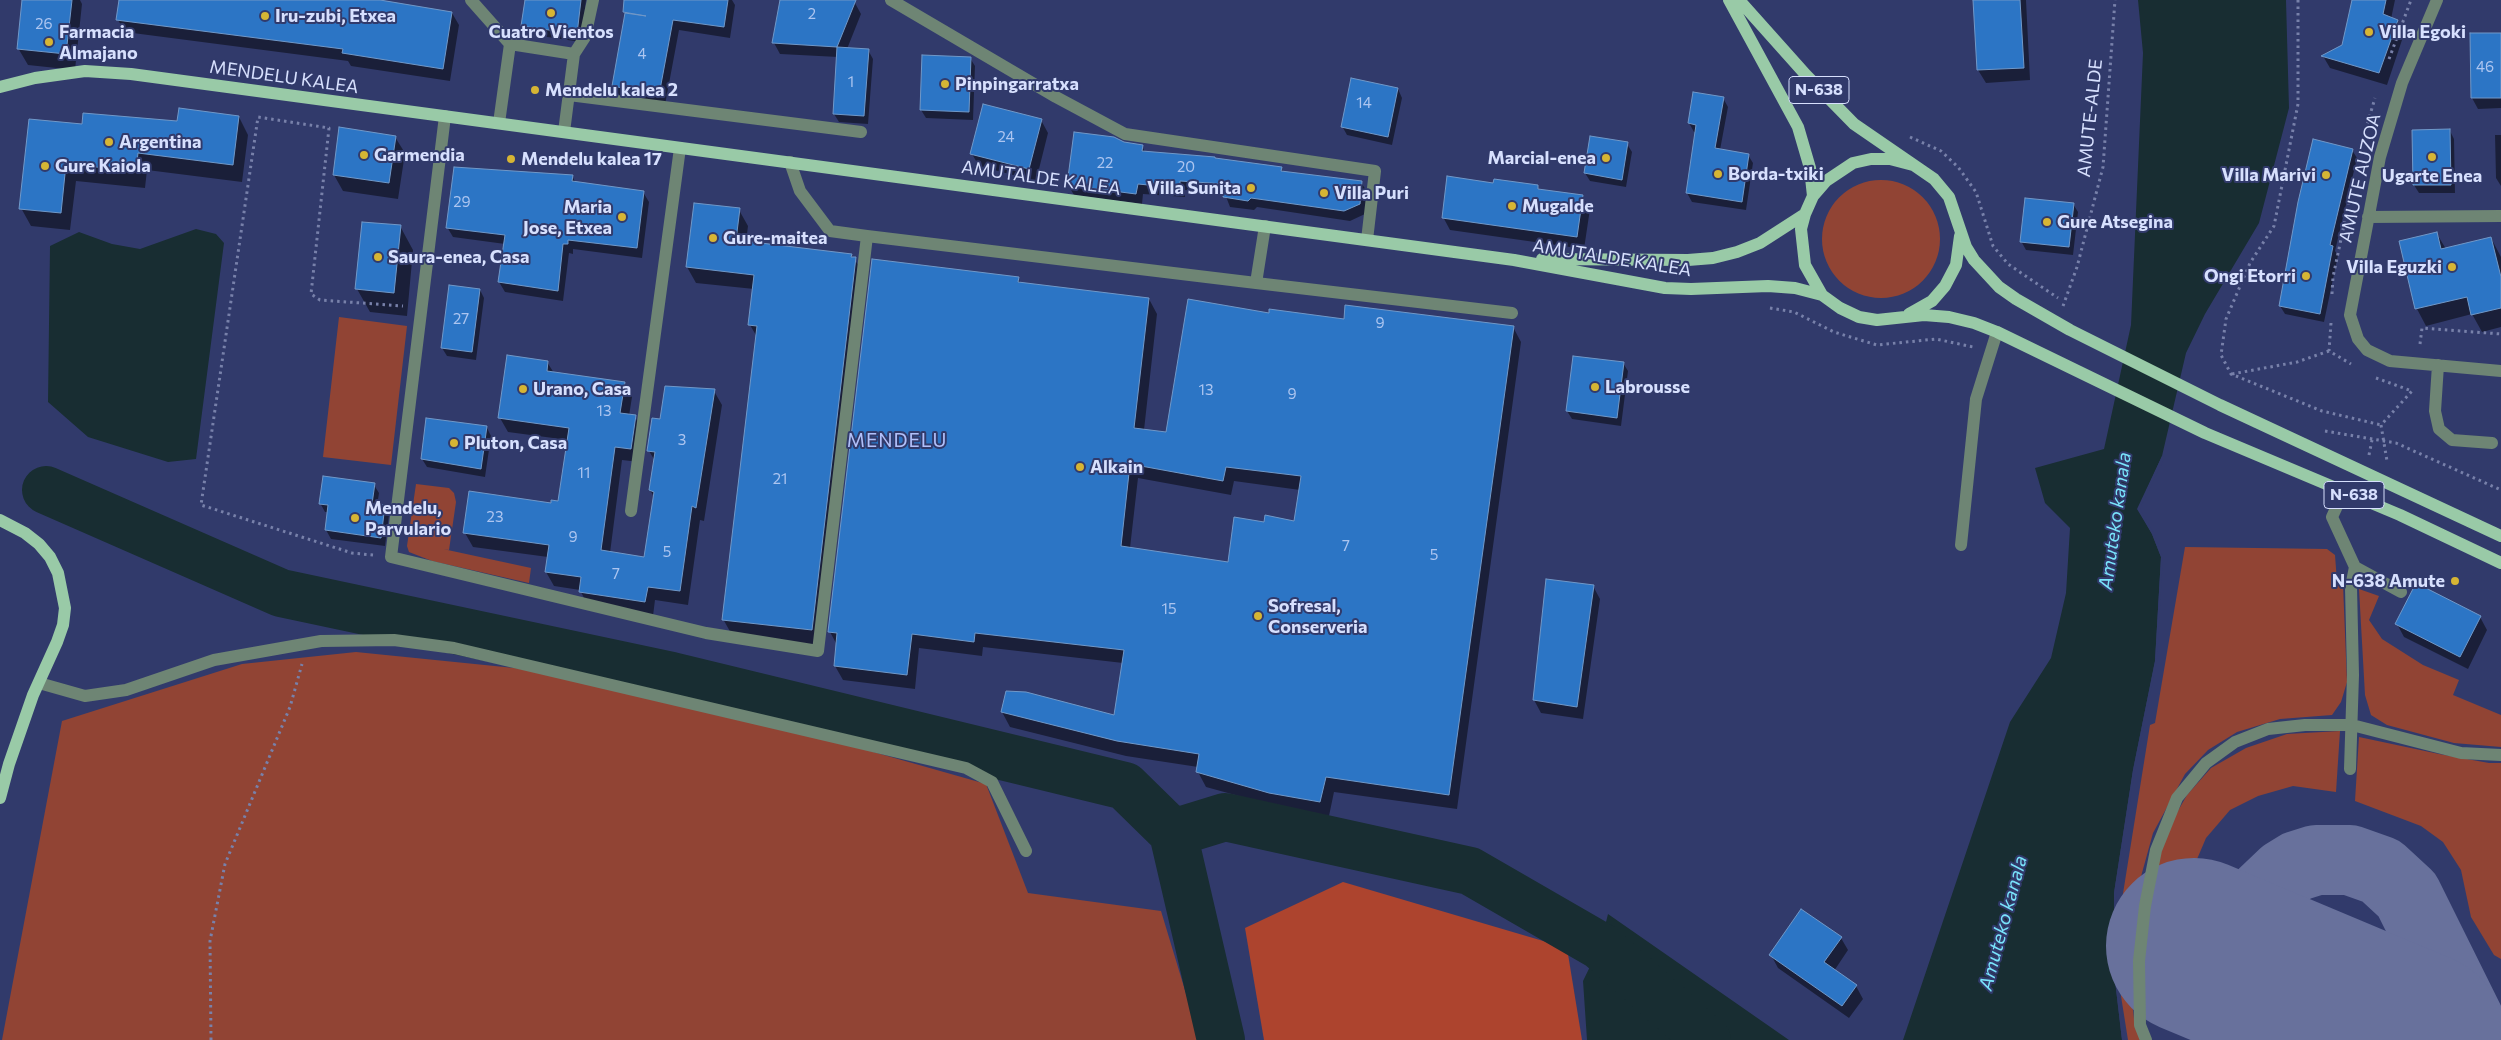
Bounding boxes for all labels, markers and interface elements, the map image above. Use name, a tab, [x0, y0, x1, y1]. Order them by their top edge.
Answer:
place label: Iru-zubi, Etxea	[275, 5, 396, 27]
house number: 2	[808, 5, 816, 23]
marker: Cuatro Vientos	[545, 7, 557, 19]
marker: Iru-zubi, Etxea	[259, 10, 271, 22]
house number: 26	[35, 15, 53, 33]
place label: Farmacia Almajano	[59, 21, 138, 64]
place label: Cuatro Vientos	[488, 21, 614, 43]
place label: Villa Egoki	[2379, 21, 2466, 43]
marker: Villa Egoki	[2363, 26, 2375, 38]
marker: Farmacia Almajano	[43, 36, 55, 48]
house number: 4	[638, 45, 646, 63]
street label: MENDELU KALEA	[208, 56, 360, 98]
street label: AMUTE-ALDE	[2073, 58, 2107, 178]
house number: 46	[2476, 58, 2494, 76]
house number: 1	[848, 73, 854, 91]
place label: Pinpingarratxa	[955, 73, 1079, 95]
road number: N-638	[1789, 76, 1849, 104]
marker: Pinpingarratxa	[939, 78, 951, 90]
place label: Mendelu kalea 2	[545, 79, 678, 101]
marker: Mendelu kalea 2	[529, 84, 541, 96]
house number: 14	[1356, 94, 1372, 112]
street label: AMUTE AUZOA	[2335, 111, 2385, 245]
house number: 24	[997, 128, 1015, 146]
place label: Argentina	[119, 131, 201, 153]
marker: Argentina	[103, 136, 115, 148]
place label: Garmendia	[374, 144, 465, 166]
place label: Marcial-enea	[1488, 147, 1596, 169]
place label: Mendelu kalea 17	[521, 148, 662, 170]
marker: Garmendia	[358, 149, 370, 161]
marker: Ugarte Enea	[2426, 151, 2438, 163]
marker: Marcial-enea	[1600, 152, 1612, 164]
marker: Mendelu kalea 17	[505, 153, 517, 165]
house number: 22	[1097, 154, 1113, 172]
place label: Gure Kaiola	[55, 155, 151, 177]
street label: AMUTALDE KALEA	[960, 156, 1122, 200]
house number: 20	[1177, 158, 1195, 176]
marker: Gure Kaiola	[39, 160, 51, 172]
place label: Borda-txiki	[1728, 163, 1824, 185]
place label: Villa Marivi	[2222, 164, 2316, 186]
place label: Ugarte Enea	[2382, 165, 2482, 187]
marker: Borda-txiki	[1712, 168, 1724, 180]
marker: Villa Marivi	[2320, 169, 2332, 181]
place label: Villa Sunita	[1147, 177, 1241, 199]
marker: Villa Sunita	[1245, 182, 1257, 194]
place label: Villa Puri	[1334, 182, 1409, 204]
marker: Villa Puri	[1318, 187, 1330, 199]
house number: 29	[453, 193, 471, 211]
place label: Mugalde	[1522, 195, 1594, 217]
place label: Maria Jose, Etxea	[523, 196, 612, 238]
marker: Mugalde	[1506, 200, 1518, 212]
marker: Maria Jose, Etxea	[616, 211, 628, 223]
place label: Gure Atsegina	[2057, 211, 2173, 233]
marker: Gure Atsegina	[2041, 216, 2053, 228]
place label: Gure-maitea	[723, 227, 827, 249]
marker: Gure-maitea	[707, 232, 719, 244]
street label: AMUTALDE KALEA	[1531, 235, 1693, 281]
place label: Saura-enea, Casa	[388, 246, 529, 268]
marker: Saura-enea, Casa	[372, 251, 384, 263]
place label: Villa Eguzki	[2346, 256, 2442, 278]
marker: Villa Eguzki	[2446, 261, 2458, 273]
place label: Ongi Etorri	[2204, 265, 2296, 287]
marker: Ongi Etorri	[2300, 270, 2312, 282]
house number: 27	[453, 310, 469, 328]
house number: 9	[1375, 314, 1385, 332]
place label: Labrousse	[1605, 376, 1690, 398]
place label: Urano, Casa	[533, 378, 631, 400]
house number: 13	[1199, 381, 1213, 399]
marker: Labrousse	[1589, 381, 1601, 393]
marker: Urano, Casa	[517, 383, 529, 395]
house number: 9	[1287, 385, 1297, 403]
house number: 13	[597, 402, 611, 420]
district label: MENDELU	[846, 430, 948, 452]
house number: 3	[678, 431, 686, 449]
place label: Pluton, Casa	[464, 432, 567, 454]
marker: Pluton, Casa	[448, 437, 460, 449]
water label: Amuteko kanala	[2094, 451, 2136, 591]
place label: Alkain	[1090, 456, 1143, 478]
marker: Alkain	[1074, 461, 1086, 473]
house number: 11	[578, 464, 590, 482]
house number: 21	[773, 470, 787, 488]
road number: N-638	[2324, 482, 2384, 508]
place label: Mendelu, Parvulario	[365, 497, 451, 540]
house number: 23	[487, 508, 503, 526]
marker: Mendelu, Parvulario	[349, 512, 361, 524]
house number: 9	[568, 528, 578, 546]
house number: 7	[1342, 537, 1350, 555]
house number: 5	[663, 543, 671, 561]
house number: 5	[1430, 546, 1438, 564]
house number: 7	[612, 565, 620, 583]
place label: N-638 Amute	[2332, 570, 2445, 592]
marker: N-638 Amute	[2449, 575, 2461, 587]
place label: Sofresal, Conserveria	[1268, 595, 1368, 638]
house number: 15	[1161, 600, 1177, 618]
marker: Sofresal, Conserveria	[1252, 610, 1264, 622]
water label: Amuteko kanala	[1974, 853, 2032, 993]

